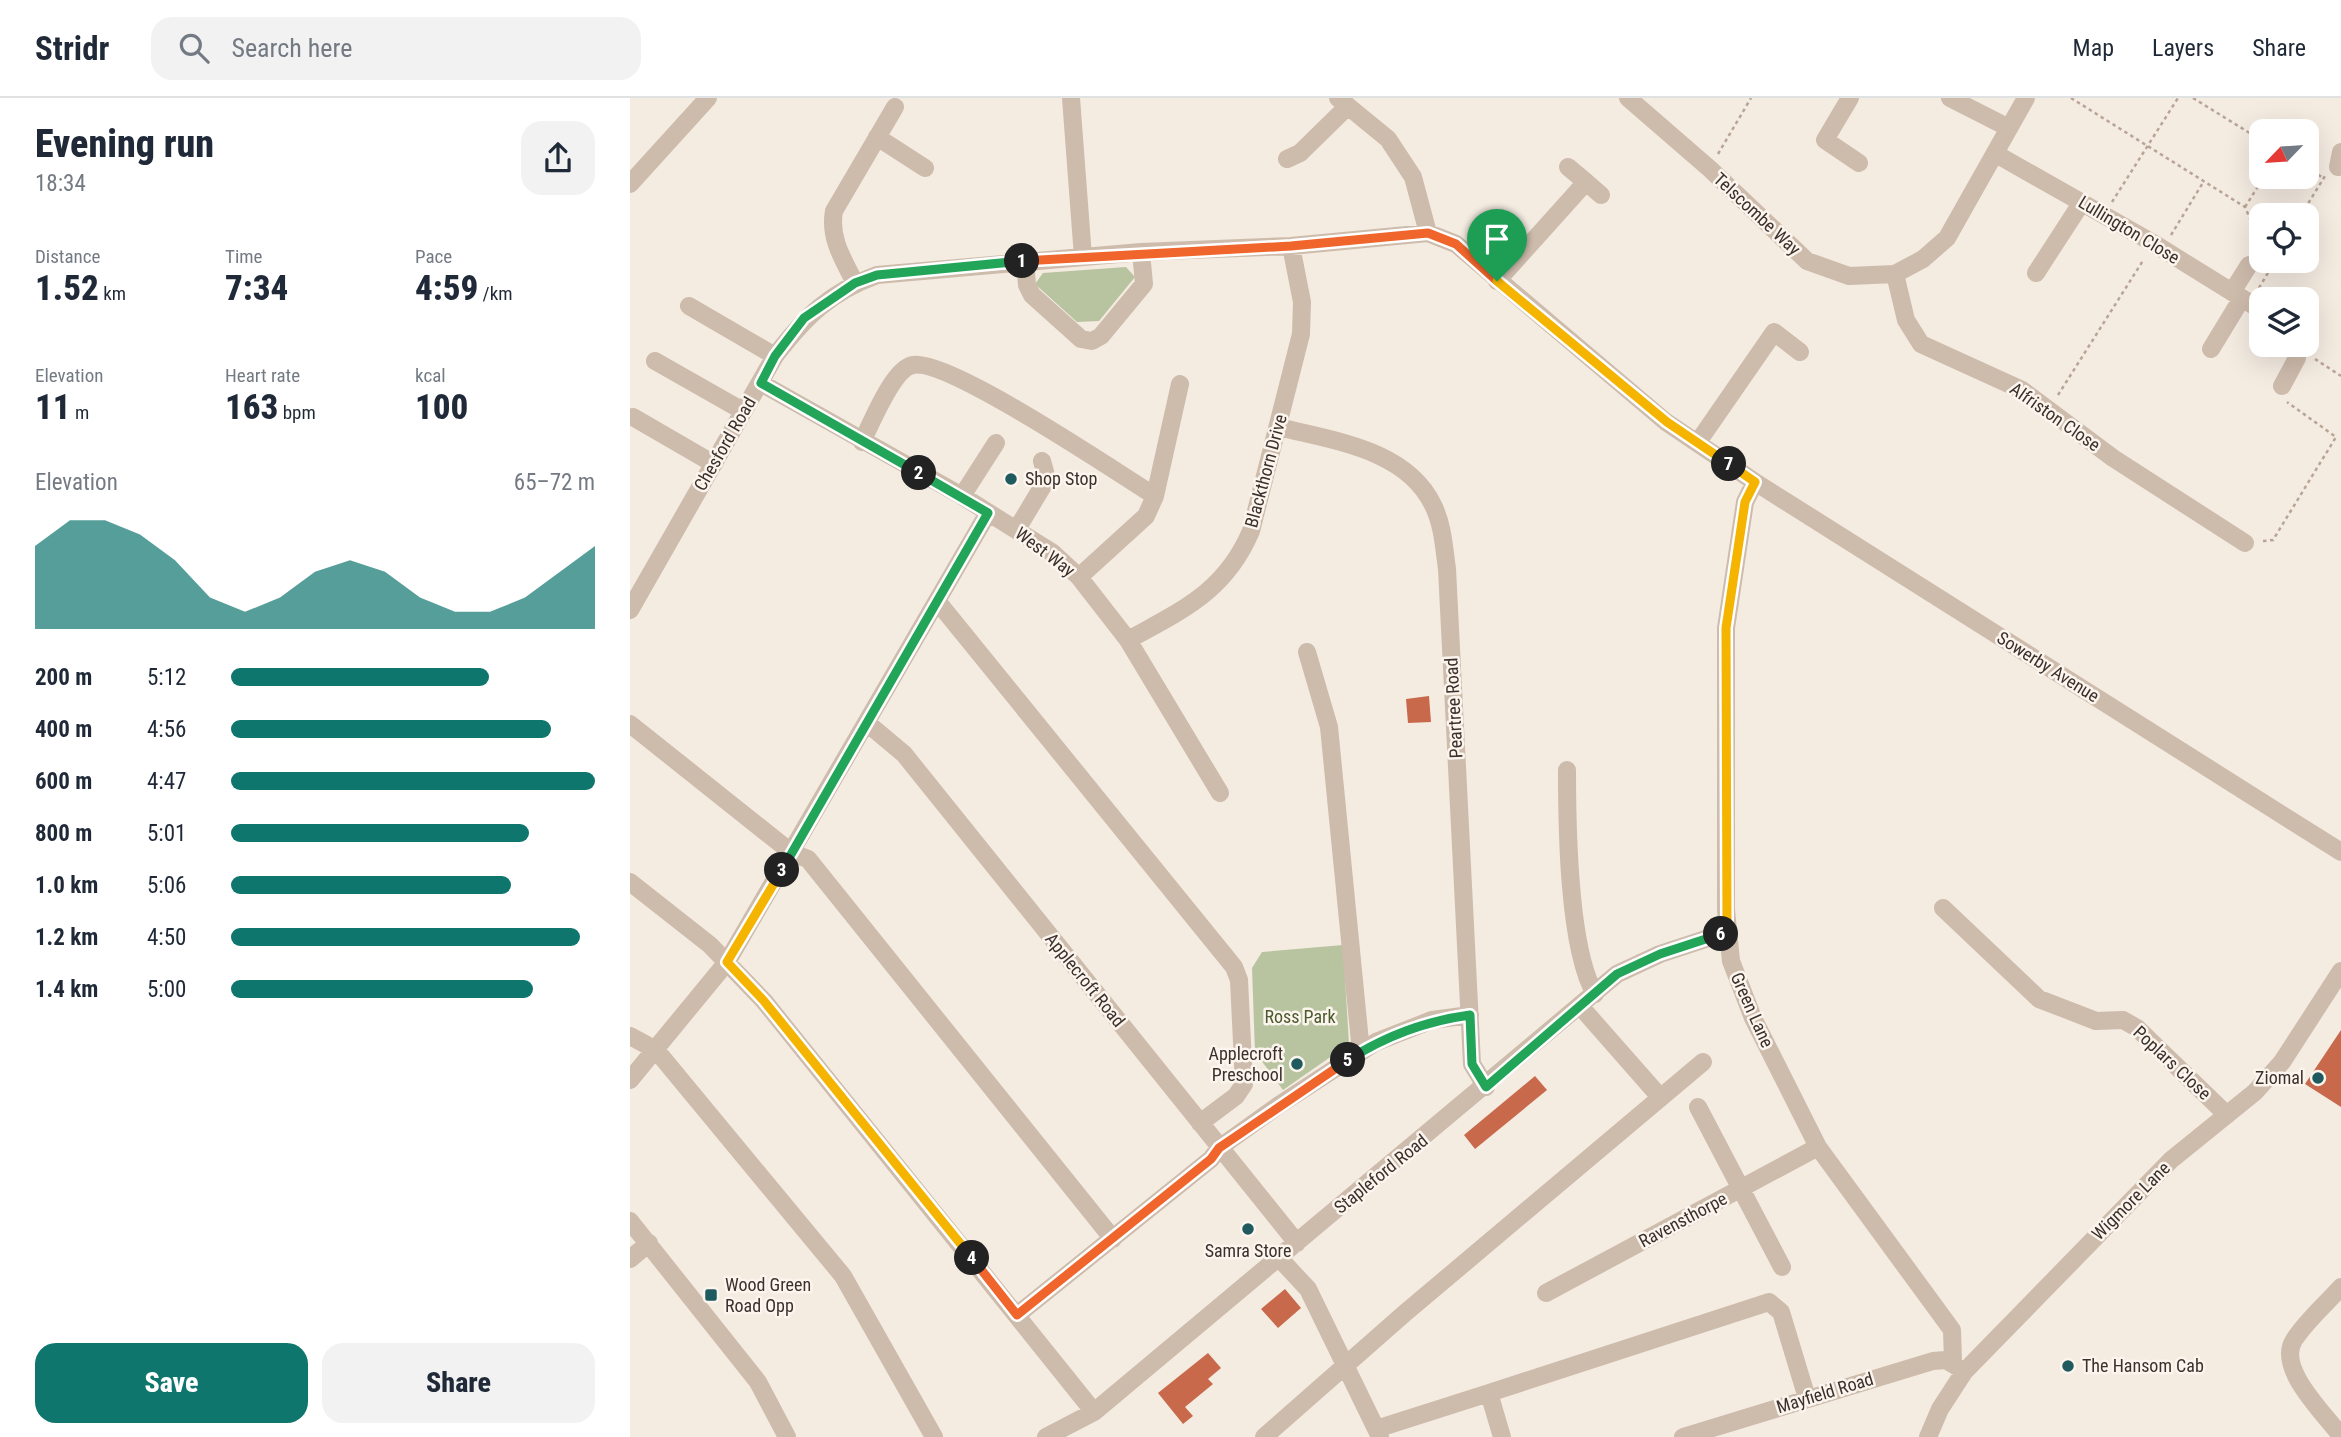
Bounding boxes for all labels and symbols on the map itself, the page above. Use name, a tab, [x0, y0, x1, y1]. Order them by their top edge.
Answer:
north arrow	[2249, 119, 2319, 189]
street label: Telscombe Way	[1710, 168, 1805, 260]
street label: Lullington Close	[2075, 191, 2183, 268]
pin	[1467, 209, 1527, 281]
pin: 1	[1004, 244, 1040, 278]
street label: Alfriston Close	[2006, 378, 2104, 455]
street label: Chesford Road	[689, 393, 760, 494]
street label: Blackthorn Drive	[1240, 412, 1291, 530]
pin: 7	[1712, 446, 1746, 482]
pin: 2	[902, 456, 936, 490]
place label: Shop Stop	[1025, 468, 1098, 489]
marker: Shop Stop	[1003, 471, 1019, 487]
street label: West Way	[1011, 522, 1080, 581]
street label: Sowerby Avenue	[1993, 627, 2103, 706]
street label: Peartree Road	[1440, 657, 1467, 759]
pin: 3	[764, 852, 800, 888]
pin: 6	[1704, 916, 1738, 952]
street label: Applecroft Road	[1041, 929, 1130, 1031]
street label: Green Lane	[1727, 969, 1778, 1051]
park label: Ross Park	[1264, 1006, 1336, 1027]
street label: Poplars Close	[2129, 1021, 2215, 1104]
pin: 5	[1330, 1042, 1366, 1077]
place label: Applecroft Preschool	[1209, 1043, 1283, 1085]
marker: Applecroft Preschool	[1289, 1056, 1305, 1072]
place label: Ziomal	[2255, 1067, 2304, 1088]
marker: Ziomal	[2310, 1070, 2326, 1086]
street label: Stapleford Road	[1330, 1130, 1432, 1218]
street label: Wigmore Lane	[2087, 1157, 2174, 1244]
street label: Ravensthorpe	[1635, 1188, 1730, 1252]
marker: Samra Store	[1240, 1221, 1256, 1237]
pin: 4	[954, 1240, 990, 1276]
place label: Samra Store	[1205, 1240, 1291, 1261]
place label: Wood Green Road Opp	[725, 1274, 811, 1316]
marker: Wood Green Road Opp	[703, 1287, 719, 1303]
place label: The Hansom Cab	[2082, 1355, 2204, 1376]
marker: The Hansom Cab	[2060, 1358, 2076, 1374]
street label: Mayfield Road	[1774, 1368, 1876, 1417]

